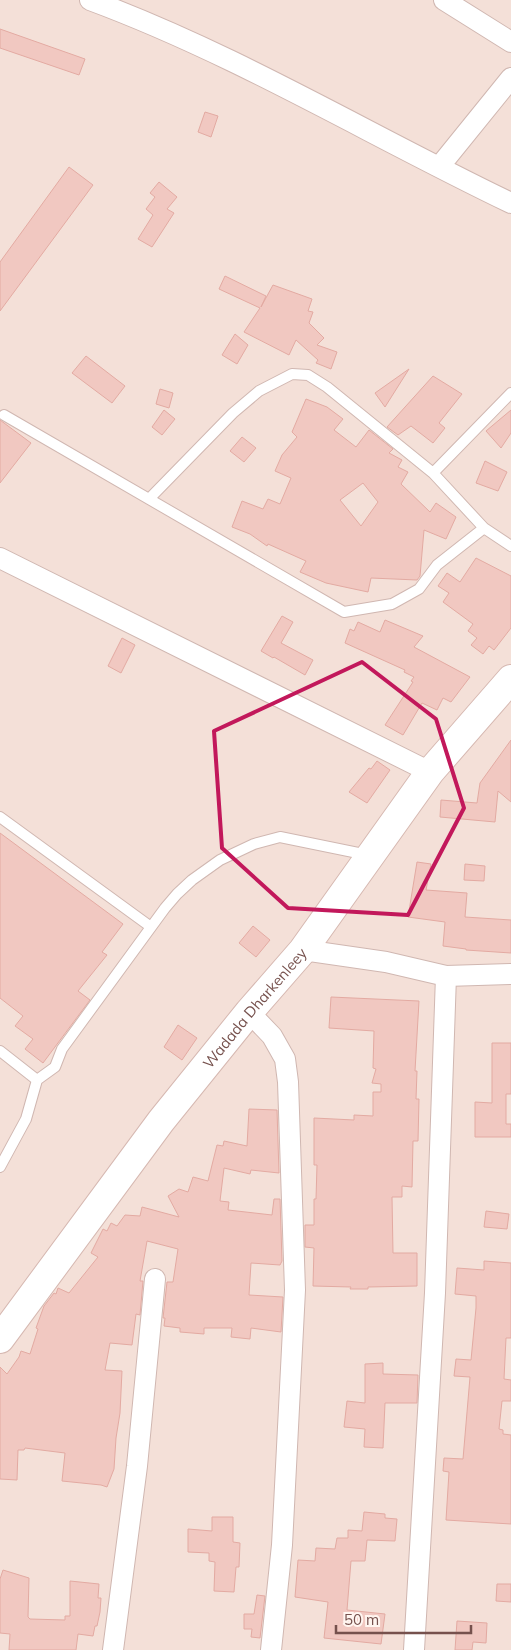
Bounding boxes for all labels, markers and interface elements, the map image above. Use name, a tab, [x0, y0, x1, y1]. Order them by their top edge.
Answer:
street label: Wadada Dharkenleey	[198, 943, 311, 1072]
scale bar	[336, 1602, 471, 1634]
text: 50 m	[344, 1610, 379, 1629]

